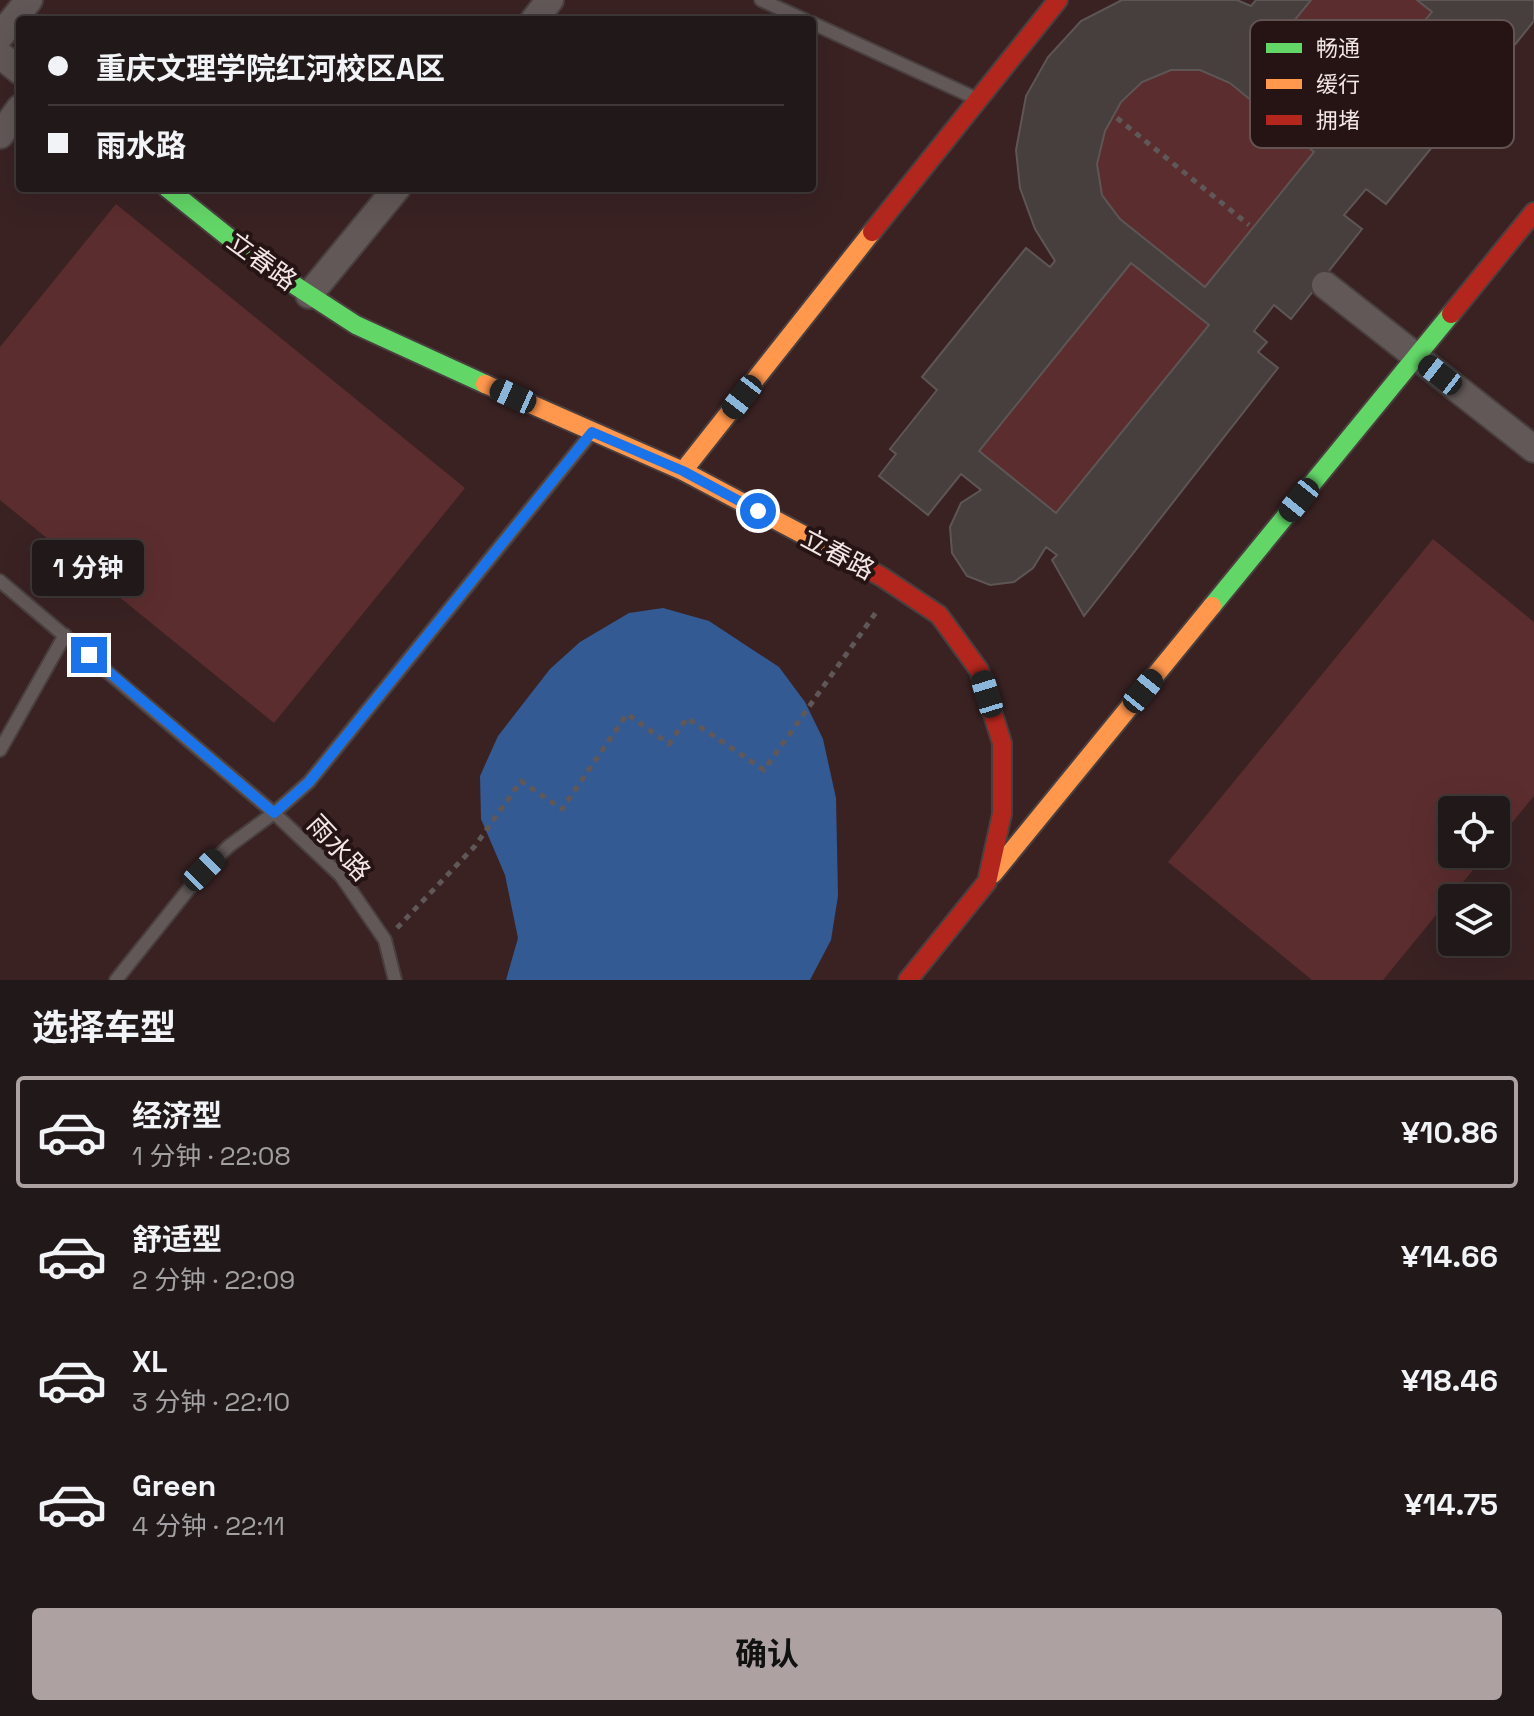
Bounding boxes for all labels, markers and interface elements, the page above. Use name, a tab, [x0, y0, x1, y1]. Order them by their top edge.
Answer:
legend	[1250, 20, 1514, 148]
text: 畅通	[1316, 34, 1360, 62]
text: 重庆文理学院红河校区A区	[96, 49, 445, 88]
text: 缓行	[1316, 70, 1360, 98]
text: 拥堵	[1316, 106, 1360, 134]
text: 雨水路	[96, 126, 186, 165]
street label: 立春路	[220, 224, 304, 298]
car	[1414, 351, 1466, 399]
car	[718, 371, 766, 423]
car	[486, 375, 540, 417]
car	[1275, 474, 1323, 526]
route start	[740, 493, 776, 529]
street label: 立春路	[796, 521, 880, 587]
callout: 1 分钟	[33, 539, 145, 595]
text: 1 分钟	[53, 551, 123, 585]
route end	[71, 637, 107, 673]
car	[1119, 665, 1167, 717]
car	[969, 668, 1005, 720]
map controls	[1438, 796, 1510, 956]
button: locate	[1438, 796, 1510, 868]
street label: 雨水路	[300, 808, 378, 888]
car	[179, 845, 229, 895]
button: layers	[1438, 884, 1510, 956]
text: 选择车型	[32, 1005, 176, 1051]
icon: car	[36, 1096, 108, 1168]
text: 经济型	[132, 1096, 222, 1135]
text: ¥10.86	[1401, 1113, 1498, 1152]
text: 1 分钟 · 22:08	[132, 1139, 291, 1173]
icon: car	[36, 1220, 108, 1292]
text: 舒适型	[132, 1220, 222, 1259]
text: ¥14.66	[1401, 1237, 1498, 1276]
text: 2 分钟 · 22:09	[132, 1263, 295, 1297]
text: XL	[132, 1342, 168, 1381]
icon: car	[36, 1344, 108, 1416]
text: ¥18.46	[1401, 1361, 1498, 1400]
text: 3 分钟 · 22:10	[132, 1385, 290, 1419]
text: Green	[132, 1466, 216, 1505]
icon: car	[36, 1468, 108, 1540]
text: ¥14.75	[1404, 1485, 1498, 1524]
text: 4 分钟 · 22:11	[132, 1509, 285, 1543]
button: 确认	[32, 1608, 1502, 1700]

